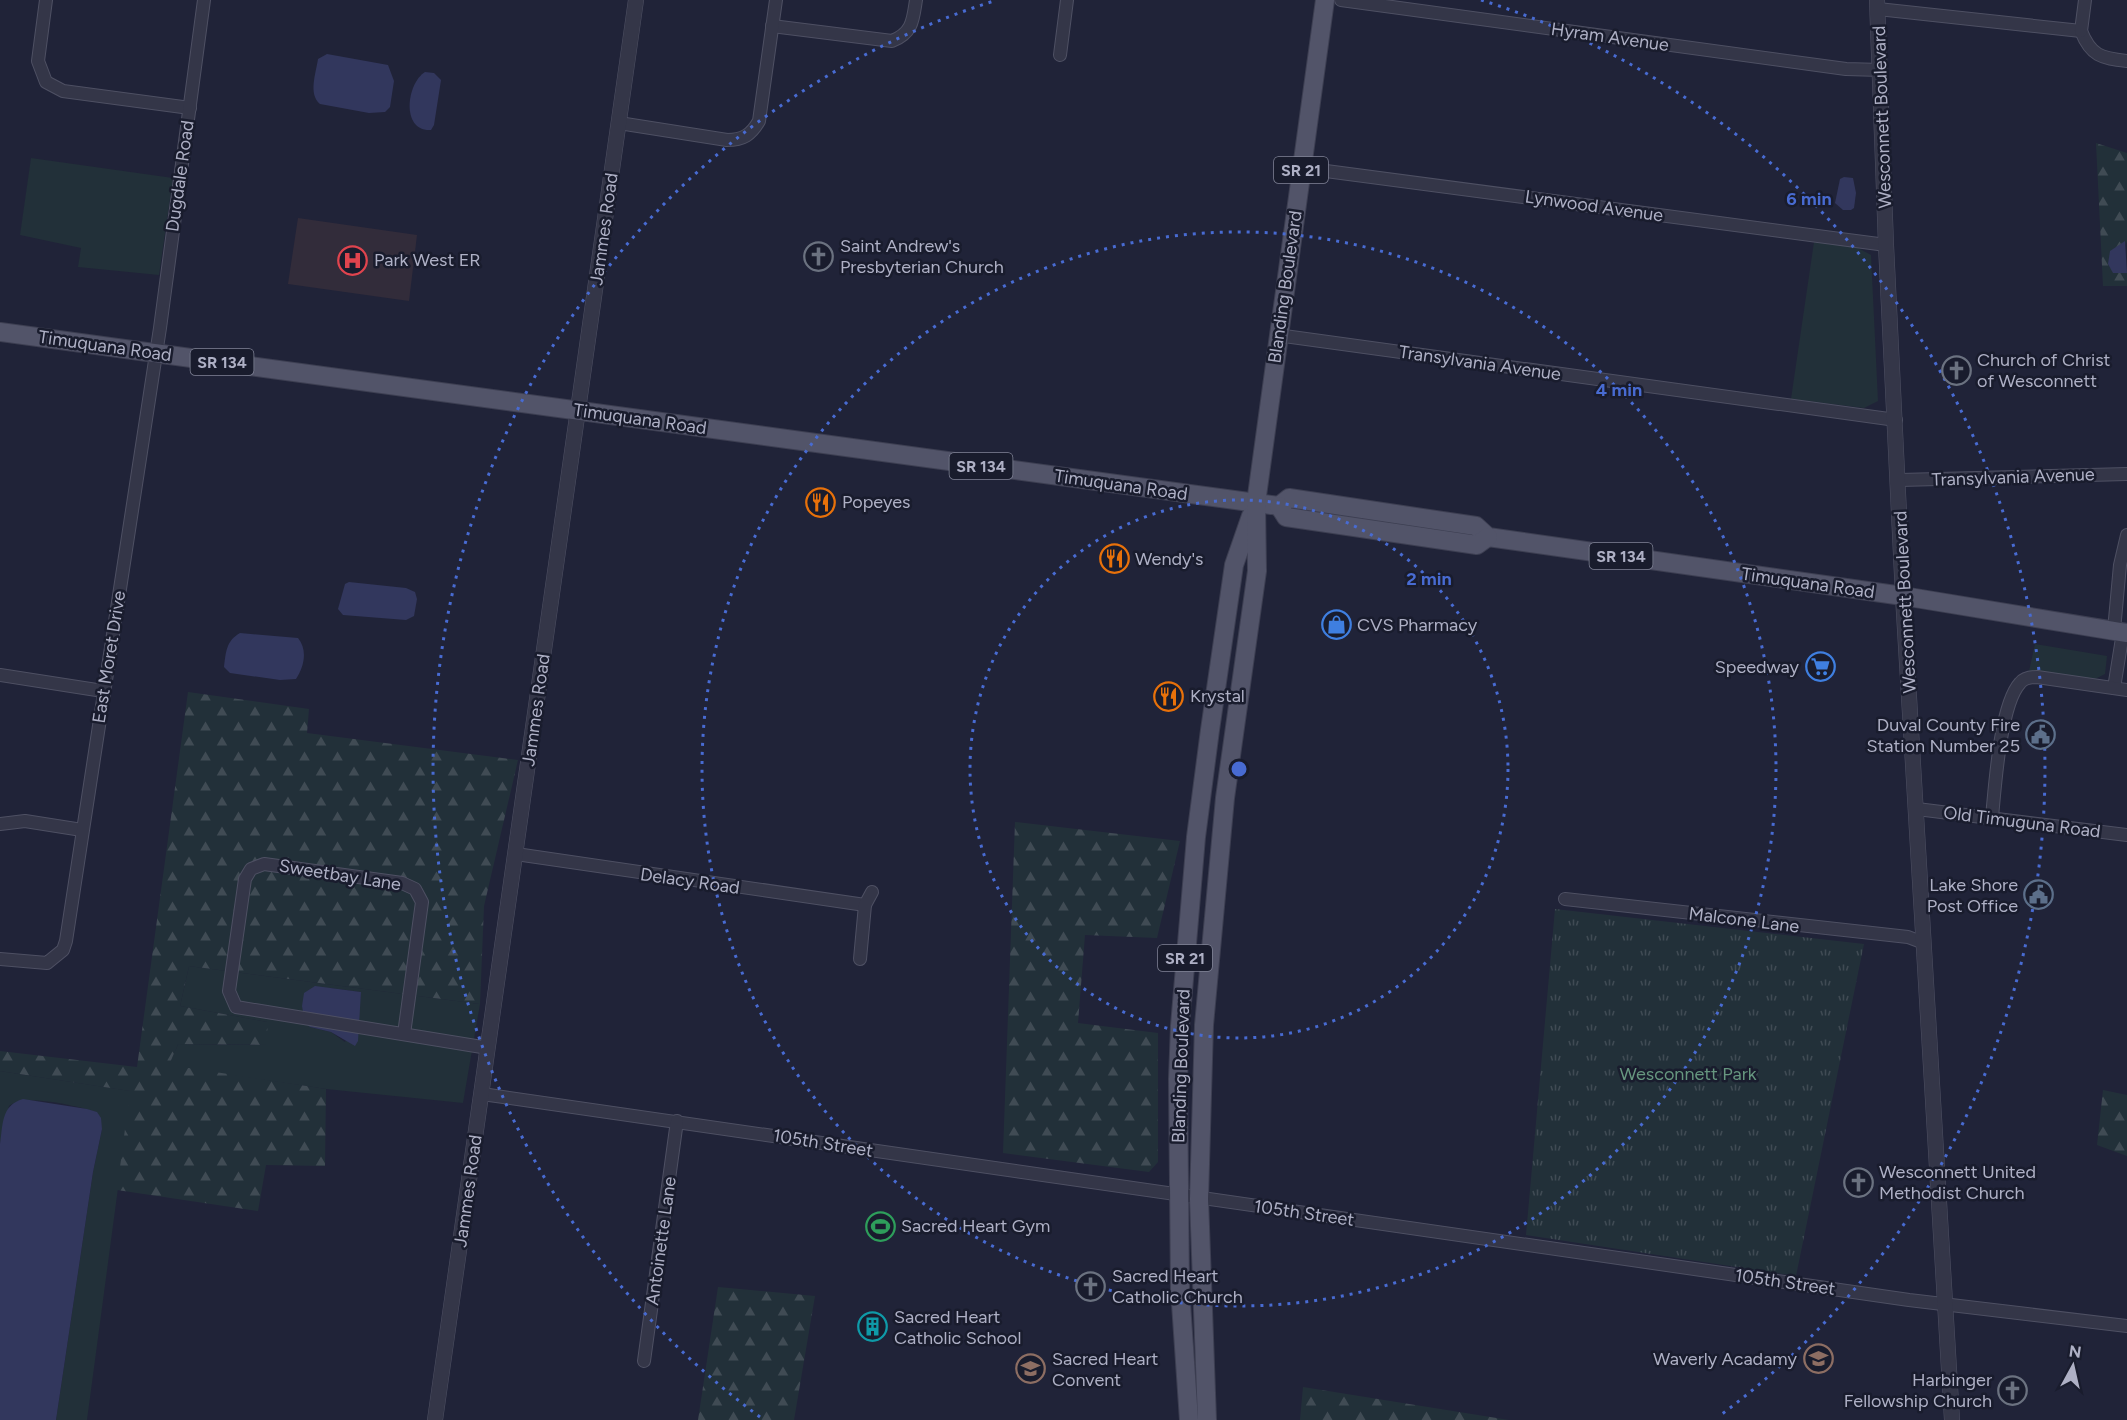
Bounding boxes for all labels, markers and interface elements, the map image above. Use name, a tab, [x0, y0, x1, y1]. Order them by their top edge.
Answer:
street label: Hyram Avenue	[1550, 18, 1671, 56]
street label: Wesconnett Boulevard	[1868, 25, 1896, 209]
street label: Dugdale Road	[161, 119, 199, 233]
road number: SR 21	[1274, 157, 1328, 183]
street label: Jammes Road	[585, 171, 623, 287]
street label: Lynwood Avenue	[1523, 185, 1665, 227]
text: 6 min	[1786, 188, 1832, 210]
street label: Blanding Boulevard	[1263, 209, 1307, 365]
place label: Saint Andrew's Presbyterian Church	[840, 235, 1004, 278]
church icon: Saint Andrew's Presbyterian Church	[803, 240, 835, 272]
hospital icon: Park West ER	[337, 244, 369, 276]
place label: Park West ER	[374, 249, 481, 271]
street label: Timuquana Road	[37, 326, 173, 366]
street label: Transylvania Avenue	[1398, 341, 1563, 385]
road number: SR 134	[190, 349, 254, 375]
place label: Church of Christ of Wesconnett	[1977, 349, 2111, 392]
church icon: Church of Christ of Wesconnett	[1940, 354, 1972, 386]
text: 4 min	[1596, 379, 1642, 401]
street label: Timuquana Road	[572, 399, 708, 439]
road number: SR 134	[950, 453, 1012, 479]
street label: Transylvania Avenue	[1931, 463, 2095, 491]
street label: Timuquana Road	[1053, 465, 1189, 505]
restaurant icon: Popeyes	[805, 486, 837, 518]
place label: Popeyes	[842, 491, 910, 513]
street label: Wesconnett Boulevard	[1889, 510, 1921, 694]
restaurant icon: Wendy's	[1098, 543, 1130, 575]
road number: SR 134	[1590, 543, 1652, 569]
place label: Wendy's	[1135, 548, 1203, 570]
street label: Timuquana Road	[1740, 563, 1876, 603]
text: 2 min	[1406, 568, 1452, 590]
street label: East Moret Drive	[88, 589, 130, 725]
shop icon: CVS Pharmacy	[1320, 609, 1352, 641]
place label: CVS Pharmacy	[1357, 614, 1478, 636]
supermarket icon: Speedway	[1804, 651, 1836, 683]
street label: Jammes Road	[517, 652, 555, 768]
place label: Speedway	[1715, 656, 1800, 678]
restaurant icon: Krystal	[1153, 680, 1185, 712]
place label: Krystal	[1190, 685, 1245, 707]
place label: Duval County Fire Station Number 25	[1866, 714, 2020, 757]
public building icon: Duval County Fire Station Number 25	[2025, 719, 2057, 751]
centre of rings	[1229, 759, 1249, 779]
street label: Old Timuguna Road	[1942, 801, 2102, 843]
street label: Sweetbay Lane	[277, 854, 403, 896]
street label: Delacy Road	[639, 863, 741, 899]
place label: Lake Shore Post Office	[1927, 874, 2018, 917]
public building icon: Lake Shore Post Office	[2023, 879, 2055, 911]
street label: Malcone Lane	[1687, 902, 1801, 938]
road number: SR 21	[1158, 945, 1212, 971]
street label: Blanding Boulevard	[1167, 989, 1195, 1143]
park label: Wesconnett Park	[1619, 1063, 1757, 1085]
street label: 105th Street	[771, 1124, 875, 1162]
street label: Jammes Road	[449, 1133, 487, 1249]
place label: Wesconnett United Methodist Church	[1879, 1161, 2036, 1204]
church icon: Wesconnett United Methodist Church	[1842, 1166, 1874, 1198]
street label: Antoinette Lane	[641, 1175, 681, 1307]
street label: 105th Street	[1252, 1195, 1356, 1231]
sports icon: Sacred Heart Gym	[864, 1210, 896, 1242]
place label: Sacred Heart Gym	[901, 1215, 1050, 1237]
street label: 105th Street	[1733, 1264, 1837, 1300]
place label: Sacred Heart Catholic Church	[1112, 1265, 1243, 1308]
church icon: Sacred Heart Catholic Church	[1075, 1270, 1107, 1302]
place label: Sacred Heart Catholic School	[894, 1306, 1021, 1349]
building icon: Sacred Heart Catholic School	[857, 1311, 889, 1343]
north arrow	[2043, 1336, 2103, 1396]
text: N	[2068, 1341, 2082, 1362]
school or university icon: Waverly Acadamy	[1802, 1343, 1834, 1375]
place label: Sacred Heart Convent	[1052, 1348, 1158, 1391]
place label: Waverly Acadamy	[1653, 1348, 1798, 1370]
school or university icon: Sacred Heart Convent	[1015, 1353, 1047, 1385]
place label: Harbinger Fellowship Church	[1844, 1369, 1992, 1412]
church icon: Harbinger Fellowship Church	[1997, 1374, 2029, 1406]

